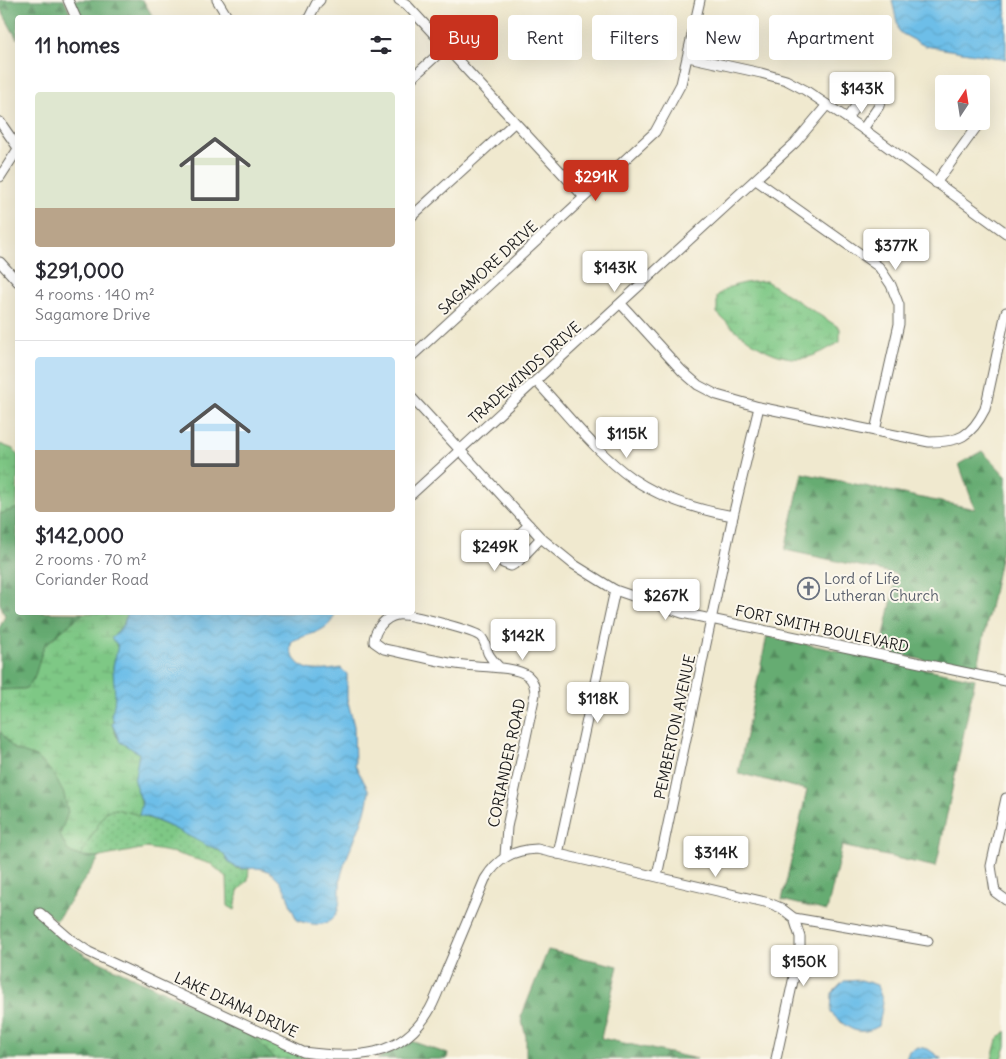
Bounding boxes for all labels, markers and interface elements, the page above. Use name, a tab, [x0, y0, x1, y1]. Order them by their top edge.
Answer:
chip: Buy	[430, 15, 498, 60]
chip: Rent	[508, 15, 582, 60]
chip: Filters	[592, 15, 677, 60]
chip: New	[687, 15, 759, 60]
chip: Apartment	[769, 15, 892, 60]
icon: filters	[367, 31, 395, 59]
text: 11 homes	[35, 32, 120, 59]
pin: $143K	[827, 72, 897, 114]
north arrow	[935, 75, 990, 130]
map controls	[935, 75, 990, 130]
text: $143K	[840, 78, 884, 98]
icon: home	[170, 124, 260, 214]
pin: $291K	[561, 160, 631, 202]
text: $291K	[574, 166, 618, 186]
street label: SAGAMORE DRIVE	[434, 217, 541, 319]
pin: $377K	[861, 228, 931, 271]
text: $377K	[874, 235, 918, 255]
pin: $143K	[580, 250, 650, 293]
text: $291,000	[35, 257, 124, 284]
text: $143K	[593, 257, 637, 277]
text: 4 rooms · 140 m²	[35, 284, 155, 304]
text: Sagamore Drive	[35, 304, 150, 324]
street label: TRADEWINDS DRIVE	[465, 317, 585, 428]
icon: home	[170, 390, 260, 480]
pin: $115K	[592, 416, 662, 459]
text: $115K	[607, 423, 647, 443]
text: $142,000	[35, 522, 124, 549]
pin: $249K	[460, 530, 530, 572]
text: $249K	[472, 536, 518, 556]
text: 2 rooms · 70 m²	[35, 549, 147, 569]
text: Coriander Road	[35, 569, 149, 589]
place label: Lord of Life Lutheran Church	[824, 569, 939, 605]
church icon: Lord of Life Lutheran Church	[796, 576, 820, 600]
pin: $267K	[631, 578, 701, 621]
text: $267K	[644, 585, 688, 605]
street label: FORT SMITH BOULEVARD	[733, 601, 911, 656]
pin: $142K	[488, 618, 558, 661]
text: $142K	[502, 625, 544, 645]
street label: PEMBERTON AVENUE	[650, 653, 699, 801]
pin: $118K	[563, 682, 633, 724]
text: $118K	[578, 688, 618, 708]
street label: CORIANDER ROAD	[484, 697, 529, 829]
pin: $314K	[681, 836, 751, 878]
text: $314K	[694, 842, 738, 862]
pin: $150K	[769, 944, 839, 987]
text: $150K	[782, 951, 826, 971]
street label: LAKE DIANA DRIVE	[171, 968, 301, 1042]

